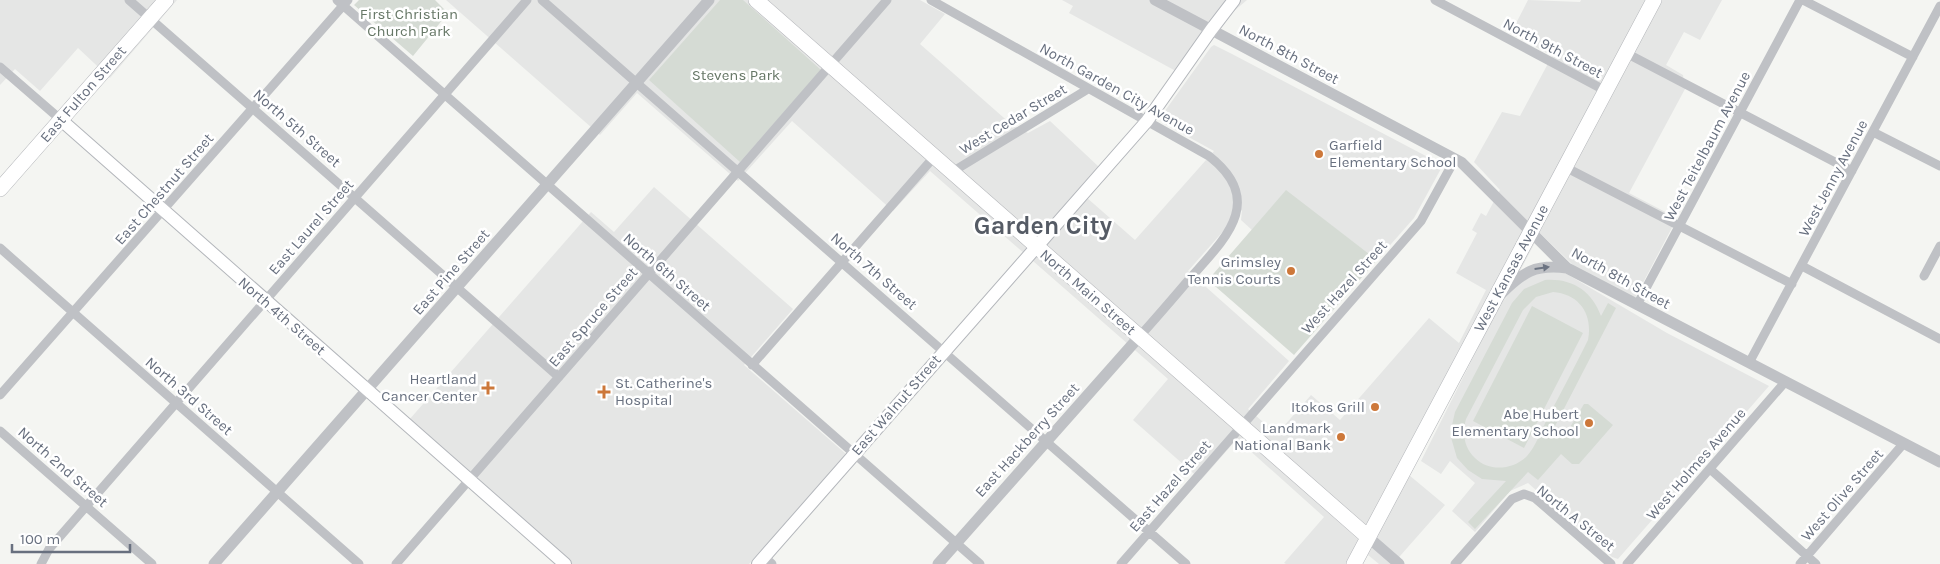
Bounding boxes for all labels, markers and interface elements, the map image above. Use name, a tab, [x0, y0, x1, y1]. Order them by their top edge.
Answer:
park label: First Christian Church Park	[360, 5, 458, 40]
street label: North 9th Street	[1500, 14, 1606, 82]
street label: North 8th Street	[1236, 20, 1342, 88]
street label: North Garden City Avenue	[1037, 39, 1197, 139]
street label: East Fulton Street	[36, 42, 130, 146]
park label: Stevens Park	[692, 66, 780, 84]
street label: West Teitelbaum Avenue	[1660, 68, 1754, 224]
street label: West Cedar Street	[956, 80, 1070, 158]
street label: North 5th Street	[250, 85, 345, 171]
street label: West Jenny Avenue	[1795, 117, 1871, 239]
street label: East Chestnut Street	[111, 129, 218, 248]
place label: Garfield Elementary School	[1329, 136, 1456, 171]
marker: Garfield Elementary School	[1313, 148, 1325, 160]
street label: East Laurel Street	[265, 175, 357, 278]
street label: West Kansas Avenue	[1470, 201, 1552, 335]
district label: Garden City	[974, 211, 1113, 240]
street label: East Pine Street	[409, 225, 493, 319]
street label: North 6th Street	[620, 229, 715, 315]
street label: North 7th Street	[827, 229, 921, 314]
street label: West Hazel Street	[1297, 236, 1391, 338]
street label: North 8th Street	[1568, 243, 1674, 313]
street label: North Main Street	[1036, 245, 1140, 339]
place label: Grimsley Tennis Courts	[1187, 253, 1281, 288]
street label: East Spruce Street	[545, 263, 641, 371]
one-way arrow	[1535, 263, 1551, 271]
marker: Grimsley Tennis Courts	[1285, 265, 1297, 277]
street label: North 4th Street	[235, 273, 330, 359]
street label: East Walnut Street	[847, 351, 945, 459]
street label: North 3rd Street	[142, 353, 237, 439]
place label: Heartland Cancer Center	[381, 370, 478, 405]
place label: St. Catherine's Hospital	[615, 374, 712, 409]
street label: East Hackberry Street	[971, 379, 1083, 501]
marker: Heartland Cancer Center	[481, 381, 495, 395]
marker: St. Catherine's Hospital	[597, 385, 611, 399]
place label: Itokos Grill	[1291, 398, 1365, 416]
marker: Itokos Grill	[1369, 401, 1381, 413]
street label: West Holmes Avenue	[1642, 404, 1750, 524]
place label: Abe Hubert Elementary School	[1452, 405, 1579, 440]
marker: Abe Hubert Elementary School	[1583, 417, 1595, 429]
place label: Landmark National Bank	[1234, 419, 1331, 454]
street label: North 2nd Street	[14, 423, 112, 511]
marker: Landmark National Bank	[1335, 431, 1347, 443]
street label: East Hazel Street	[1125, 436, 1215, 536]
street label: West Olive Street	[1797, 445, 1887, 545]
street label: North A Street	[1533, 481, 1619, 555]
scale bar	[12, 522, 130, 554]
text: 100 m	[20, 530, 60, 548]

